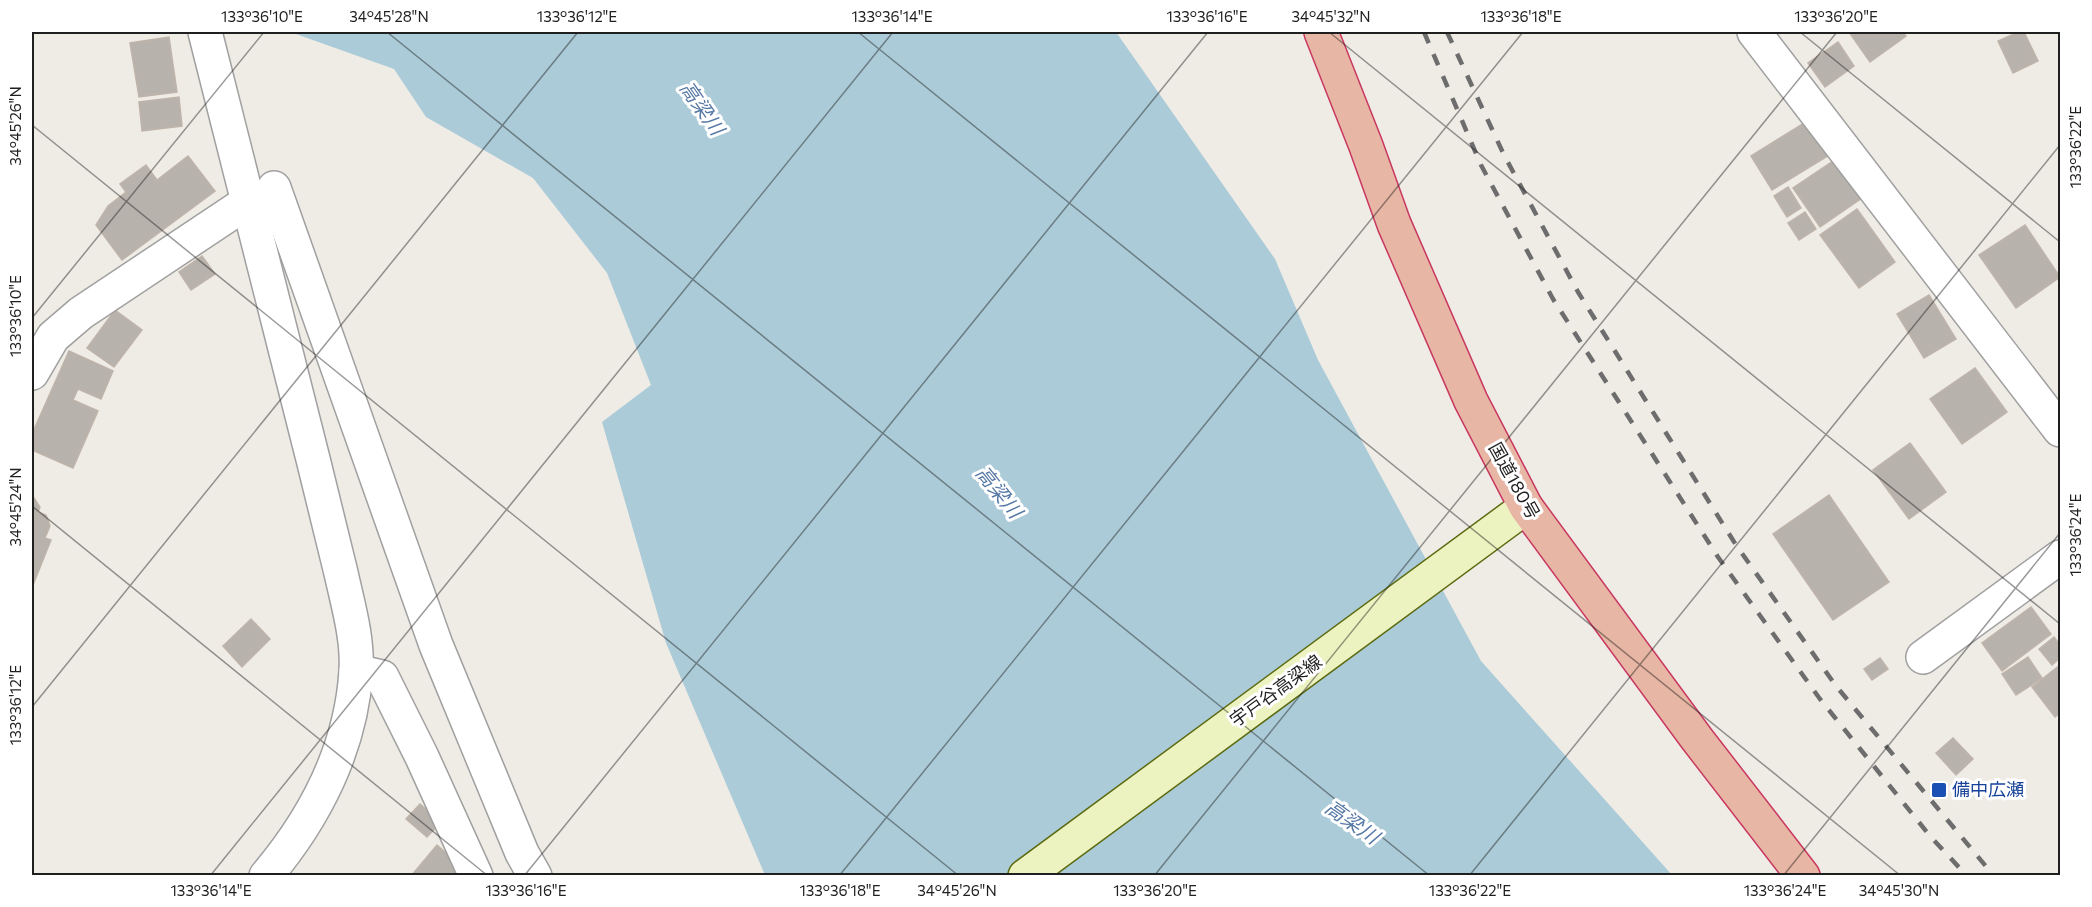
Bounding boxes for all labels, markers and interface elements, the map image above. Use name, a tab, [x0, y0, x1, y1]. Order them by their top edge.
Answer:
text: 133°36'10"E	[221, 7, 303, 25]
text: 34°45'28"N	[349, 7, 429, 25]
text: 133°36'12"E	[537, 7, 617, 25]
text: 133°36'14"E	[851, 7, 933, 25]
text: 133°36'16"E	[1166, 7, 1248, 25]
text: 34°45'32"N	[1292, 7, 1370, 25]
text: 133°36'18"E	[1480, 7, 1562, 25]
text: 133°36'20"E	[1794, 7, 1878, 25]
water label: 高梁川	[676, 76, 731, 141]
text: 34°45'26"N	[6, 86, 24, 166]
text: 133°36'22"E	[2066, 106, 2084, 188]
text: 133°36'10"E	[6, 275, 24, 357]
street label: 国道180号	[1485, 438, 1545, 523]
water label: 高梁川	[972, 461, 1029, 524]
text: 34°45'24"N	[6, 467, 24, 547]
text: 133°36'24"E	[2066, 494, 2084, 576]
street label: 宇戸谷高梁線	[1225, 650, 1326, 731]
text: 133°36'12"E	[6, 665, 24, 745]
place label: 備中広瀬	[1952, 778, 2024, 800]
marker: 備中広瀬	[1930, 781, 1948, 799]
water label: 高梁川	[1321, 794, 1386, 849]
text: 133°36'14"E	[170, 881, 252, 899]
text: 133°36'16"E	[485, 881, 567, 899]
text: 133°36'18"E	[799, 881, 881, 899]
text: 34°45'26"N	[917, 881, 997, 899]
text: 133°36'20"E	[1113, 881, 1197, 899]
text: 133°36'22"E	[1429, 881, 1511, 899]
text: 133°36'24"E	[1744, 881, 1826, 899]
text: 34°45'30"N	[1859, 881, 1939, 899]

